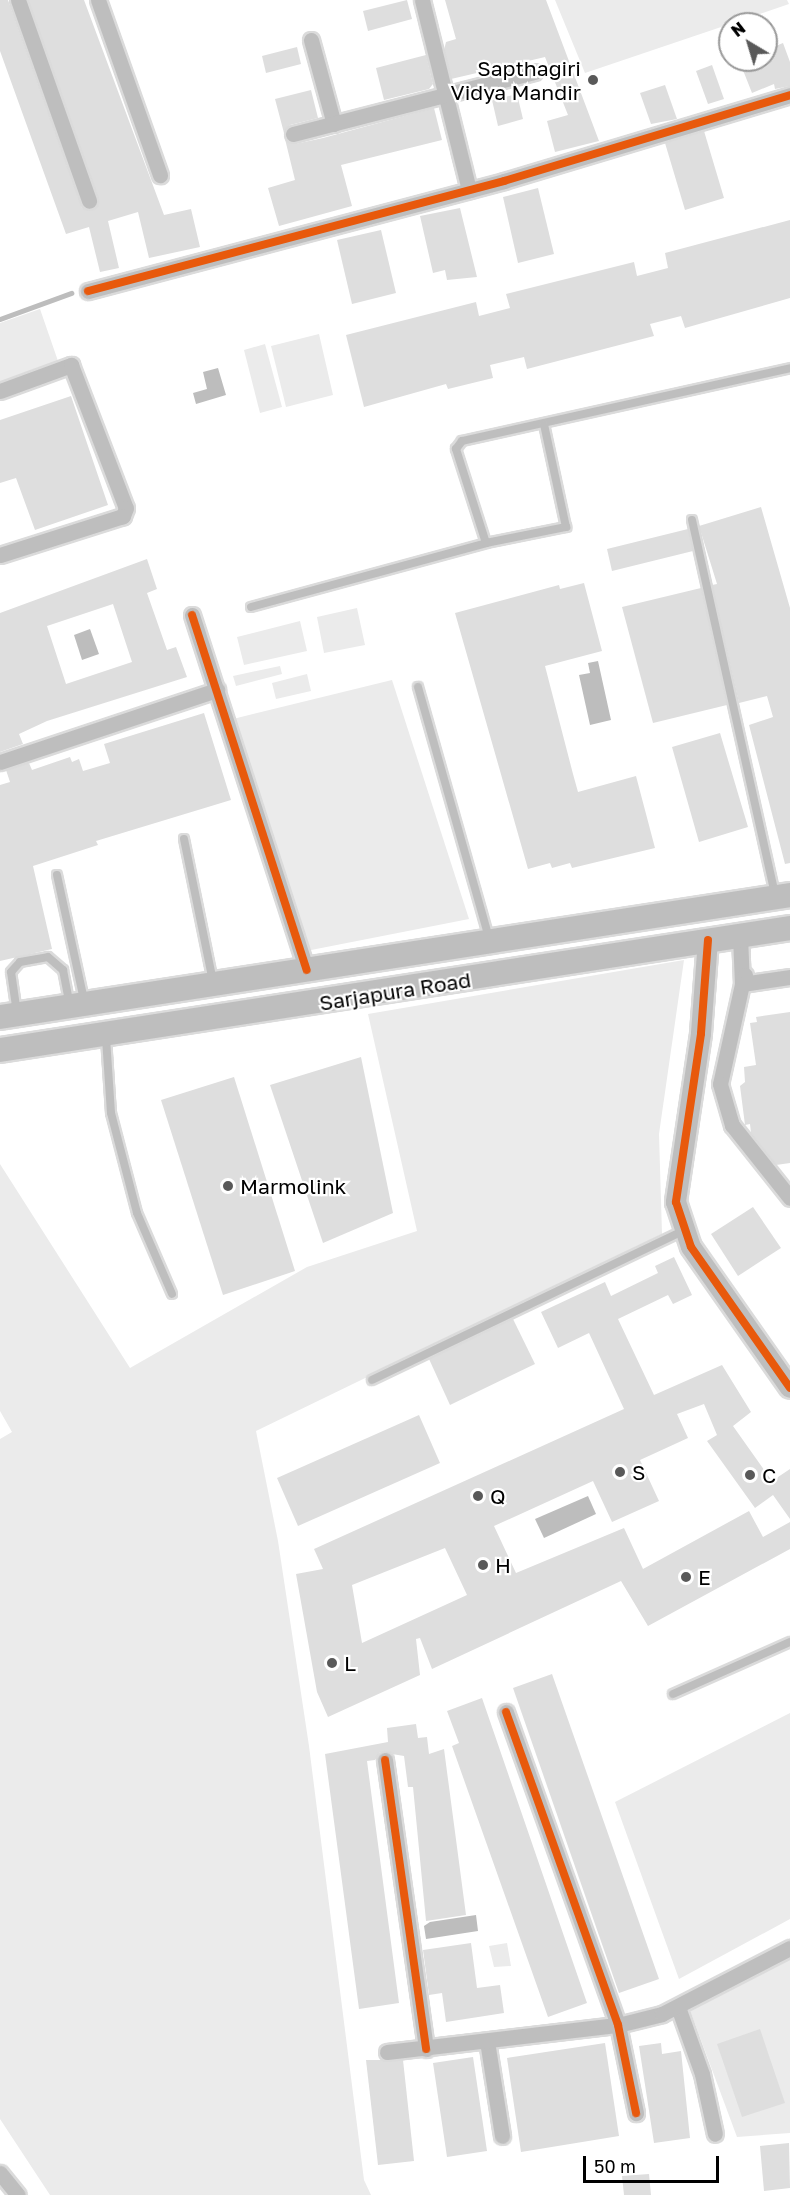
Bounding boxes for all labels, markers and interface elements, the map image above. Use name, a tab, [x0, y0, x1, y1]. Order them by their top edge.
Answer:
north arrow	[718, 12, 778, 72]
text: N	[727, 18, 749, 41]
place label: Sapthagiri Vidya Mandir	[451, 55, 581, 105]
marker: Sapthagiri Vidya Mandir	[586, 73, 600, 87]
street label: Sarjapura Road	[317, 967, 473, 1015]
place label: Marmolink	[240, 1173, 346, 1199]
marker: Marmolink	[221, 1179, 235, 1193]
place label: S	[632, 1459, 645, 1485]
place label: C	[762, 1462, 776, 1488]
marker: S	[613, 1465, 627, 1479]
marker: C	[743, 1468, 757, 1482]
place label: Q	[490, 1483, 506, 1509]
marker: Q	[471, 1489, 485, 1503]
place label: H	[495, 1552, 511, 1578]
marker: H	[476, 1558, 490, 1572]
place label: E	[698, 1564, 711, 1590]
marker: E	[679, 1570, 693, 1584]
place label: L	[344, 1650, 356, 1676]
marker: L	[325, 1656, 339, 1670]
scale bar	[586, 2144, 722, 2182]
text: 50 m	[594, 2155, 636, 2177]

